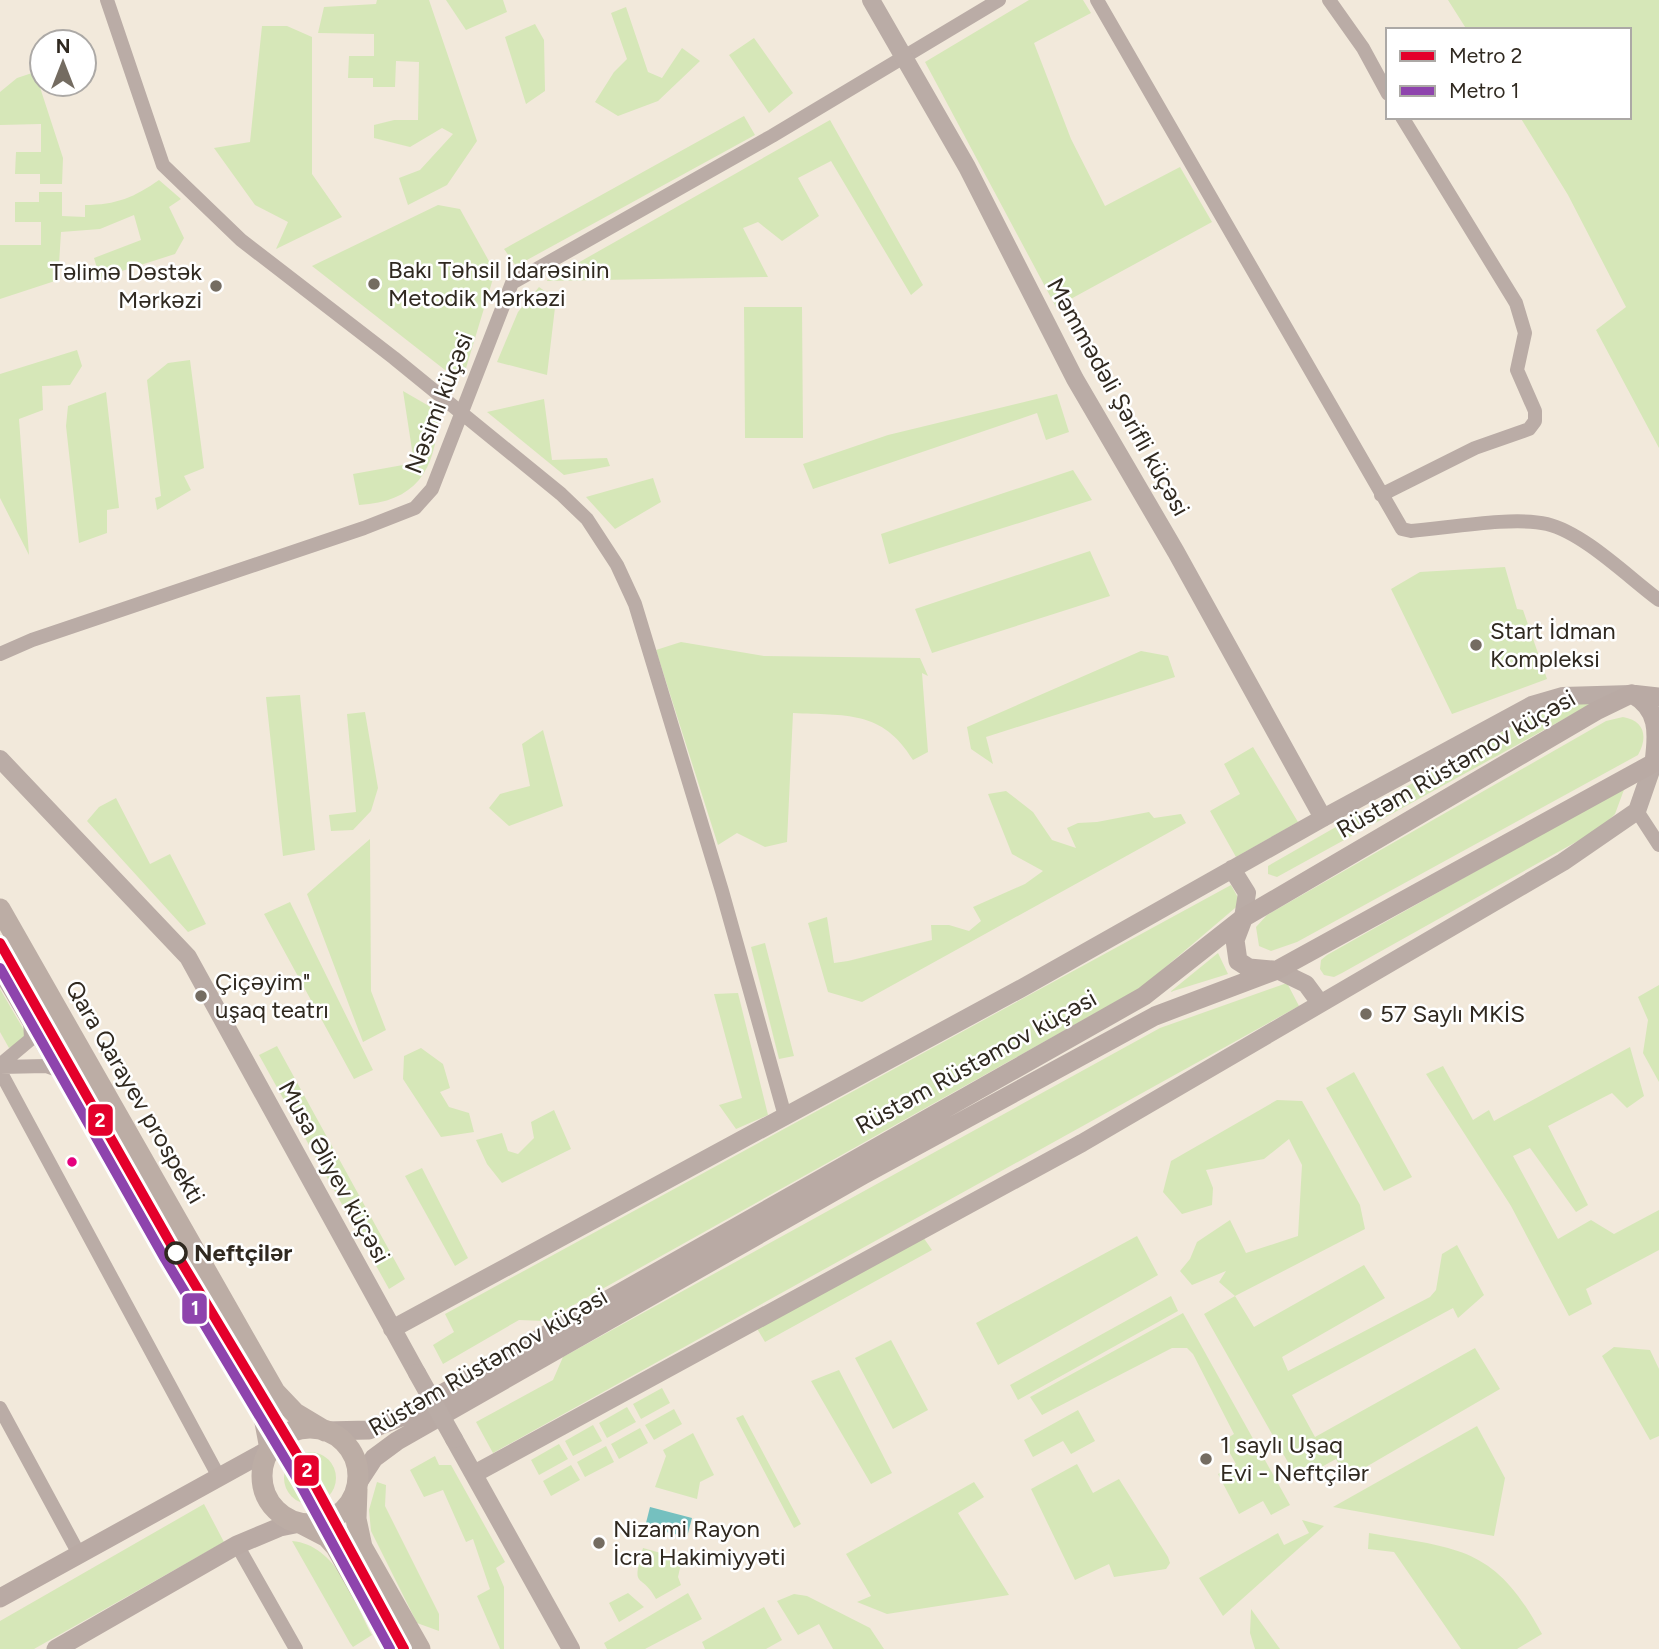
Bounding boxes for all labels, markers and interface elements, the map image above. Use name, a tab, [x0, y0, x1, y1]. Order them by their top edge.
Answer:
north arrow	[28, 28, 98, 98]
legend	[1386, 28, 1631, 119]
text: N	[56, 35, 70, 58]
text: Metro 2	[1449, 43, 1522, 68]
text: Metro 1	[1449, 78, 1519, 103]
place label: Bakı Təhsil İdarəsinin Metodik Mərkəzi	[388, 255, 609, 312]
place label: Təlimə Dəstək Mərkəzi	[50, 257, 202, 314]
street label: Məmmədəli Şərifli küçəsi	[1041, 273, 1196, 521]
marker: Bakı Təhsil İdarəsinin Metodik Mərkəzi	[366, 276, 382, 292]
marker: Təlimə Dəstək Mərkəzi	[208, 278, 224, 294]
street label: Nəsimi küçəsi	[398, 328, 479, 477]
place label: Start İdman Kompleksi	[1490, 616, 1616, 673]
marker: Start İdman Kompleksi	[1468, 637, 1484, 653]
street label: Rüstəm Rüstəmov küçəsi	[1331, 683, 1580, 844]
place label: Çiçəyim" uşaq teatrı	[215, 967, 329, 1024]
street label: Qara Qarayev prospekti	[60, 975, 211, 1209]
street label: Rüstəm Rüstəmov küçəsi	[850, 983, 1101, 1140]
marker: Çiçəyim" uşaq teatrı	[193, 988, 209, 1004]
place label: 57 Saylı MKİS	[1380, 999, 1525, 1028]
marker: 57 Saylı MKİS	[1358, 1006, 1374, 1022]
street label: Musa Əliyev küçəsi	[272, 1076, 396, 1268]
line badge: 2	[87, 1103, 114, 1137]
text: 2	[94, 1109, 106, 1132]
unlabelled marker	[65, 1155, 79, 1169]
place label: Neftçilər	[194, 1238, 292, 1267]
marker: Neftçilər	[165, 1242, 187, 1264]
street label: Rüstəm Rüstəmov küçəsi	[363, 1281, 612, 1442]
line badge: 1	[181, 1292, 208, 1325]
text: 1	[191, 1297, 199, 1320]
place label: 1 saylı Uşaq Evi - Neftçilər	[1220, 1430, 1369, 1487]
marker: 1 saylı Uşaq Evi - Neftçilər	[1198, 1451, 1214, 1467]
line badge: 2	[293, 1454, 320, 1487]
text: 2	[301, 1459, 313, 1482]
place label: Nizami Rayon İcra Hakimiyyəti	[613, 1514, 785, 1571]
marker: Nizami Rayon İcra Hakimiyyəti	[591, 1535, 607, 1551]

